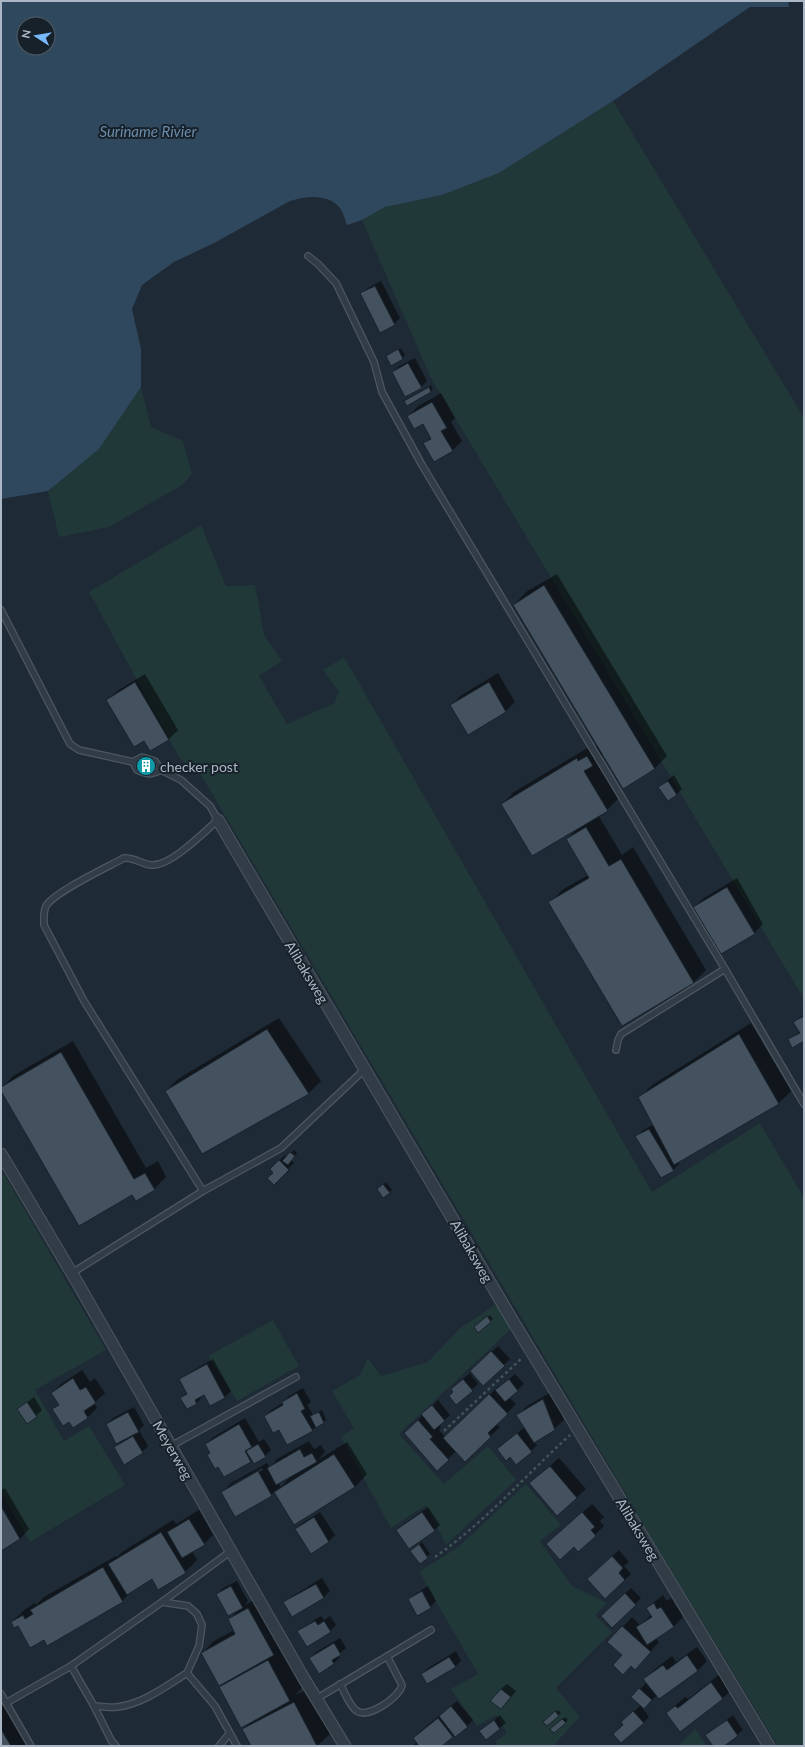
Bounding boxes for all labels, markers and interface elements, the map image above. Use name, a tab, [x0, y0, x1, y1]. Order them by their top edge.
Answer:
north arrow	[16, 16, 56, 56]
text: N	[18, 28, 33, 39]
water label: Suriname Rivier	[99, 122, 197, 140]
building icon: checker post	[135, 755, 157, 777]
place label: checker post	[160, 758, 238, 775]
street label: Alibaksweg	[282, 938, 332, 1006]
street label: Alibaksweg	[447, 1217, 497, 1285]
street label: Meyerweg	[149, 1418, 197, 1482]
street label: Alibaksweg	[613, 1495, 663, 1563]

